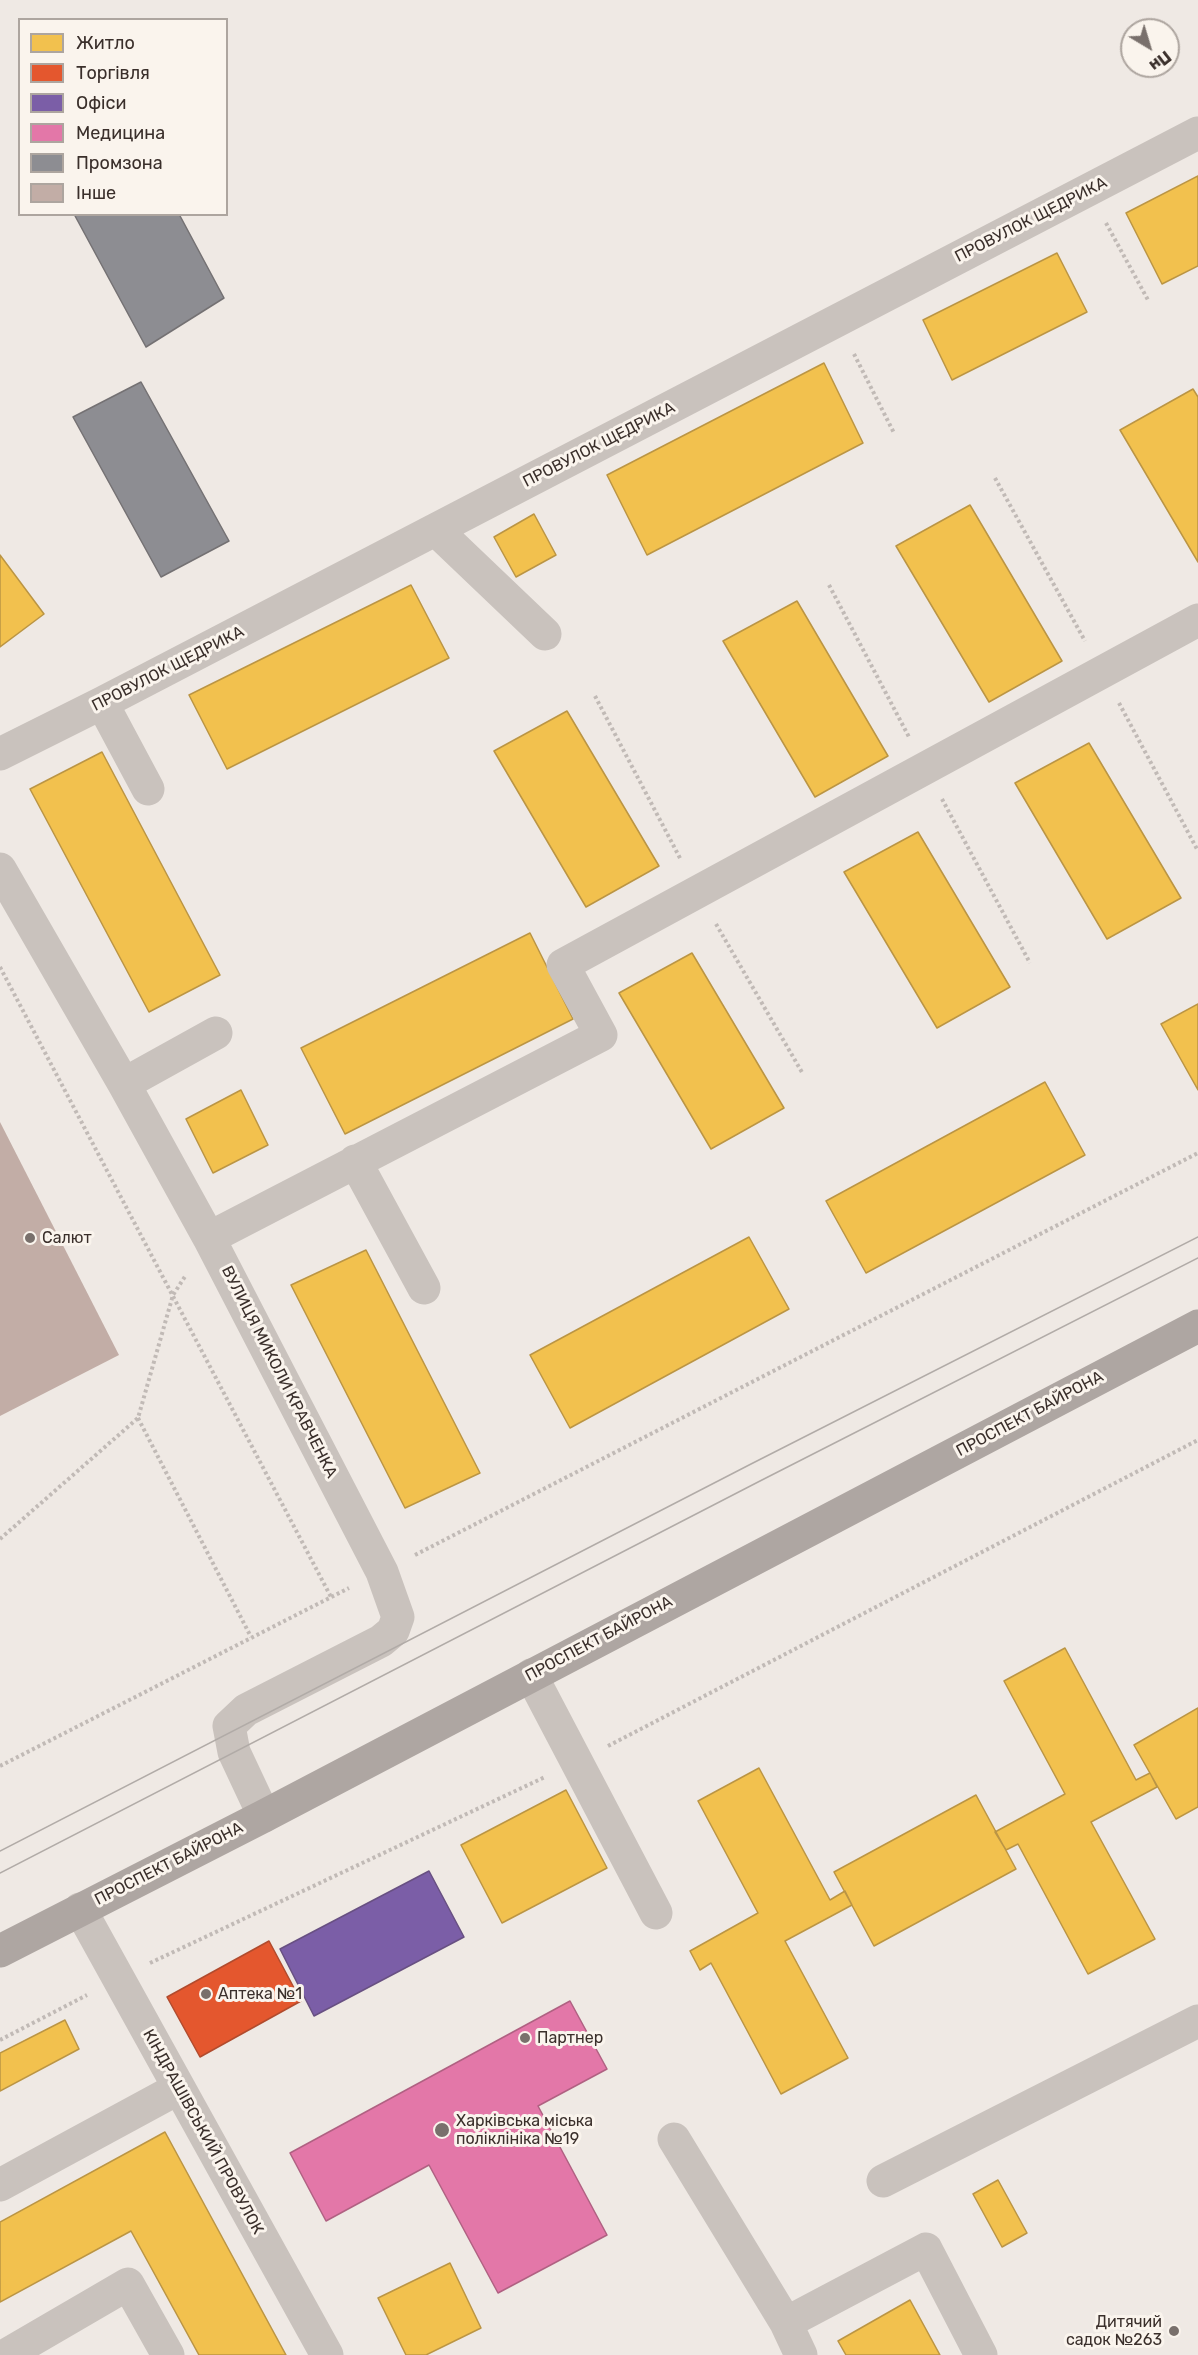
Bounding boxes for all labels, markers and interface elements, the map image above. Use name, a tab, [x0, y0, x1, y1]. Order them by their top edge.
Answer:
legend	[18, 18, 228, 216]
north arrow	[1120, 18, 1180, 78]
text: Житло	[76, 32, 135, 54]
text: Пн	[1146, 47, 1175, 75]
text: Торгівля	[76, 62, 150, 84]
text: Офіси	[76, 92, 126, 114]
text: Медицина	[76, 122, 165, 144]
text: Промзона	[76, 152, 163, 174]
street label: ПРОВУЛОК ЩЕДРИКА	[952, 173, 1110, 267]
text: Інше	[76, 182, 116, 204]
street label: ПРОВУЛОК ЩЕДРИКА	[520, 398, 678, 492]
street label: ПРОВУЛОК ЩЕДРИКА	[89, 622, 247, 716]
place label: Салют	[42, 1228, 92, 1248]
marker: Салют	[23, 1231, 37, 1245]
street label: ВУЛИЦЯ МИКОЛИ КРАВЧЕНКА	[217, 1263, 341, 1481]
street label: ПРОСПЕКТ БАЙРОНА	[953, 1367, 1107, 1461]
street label: ПРОСПЕКТ БАЙРОНА	[522, 1592, 676, 1686]
street label: ПРОСПЕКТ БАЙРОНА	[92, 1818, 246, 1910]
place label: Аптека №1	[218, 1984, 302, 2004]
marker: Аптека №1	[199, 1987, 213, 2001]
street label: КІНДРАШІВСЬКИЙ ПРОВУЛОК	[139, 2026, 267, 2238]
place label: Партнер	[537, 2028, 603, 2048]
marker: Партнер	[518, 2031, 532, 2045]
place label: Харківська міська поліклініка №19	[456, 2111, 593, 2149]
marker: Харківська міська поліклініка №19	[433, 2121, 451, 2139]
place label: Дитячий садок №263	[1066, 2312, 1162, 2350]
marker: Дитячий садок №263	[1167, 2324, 1181, 2338]

